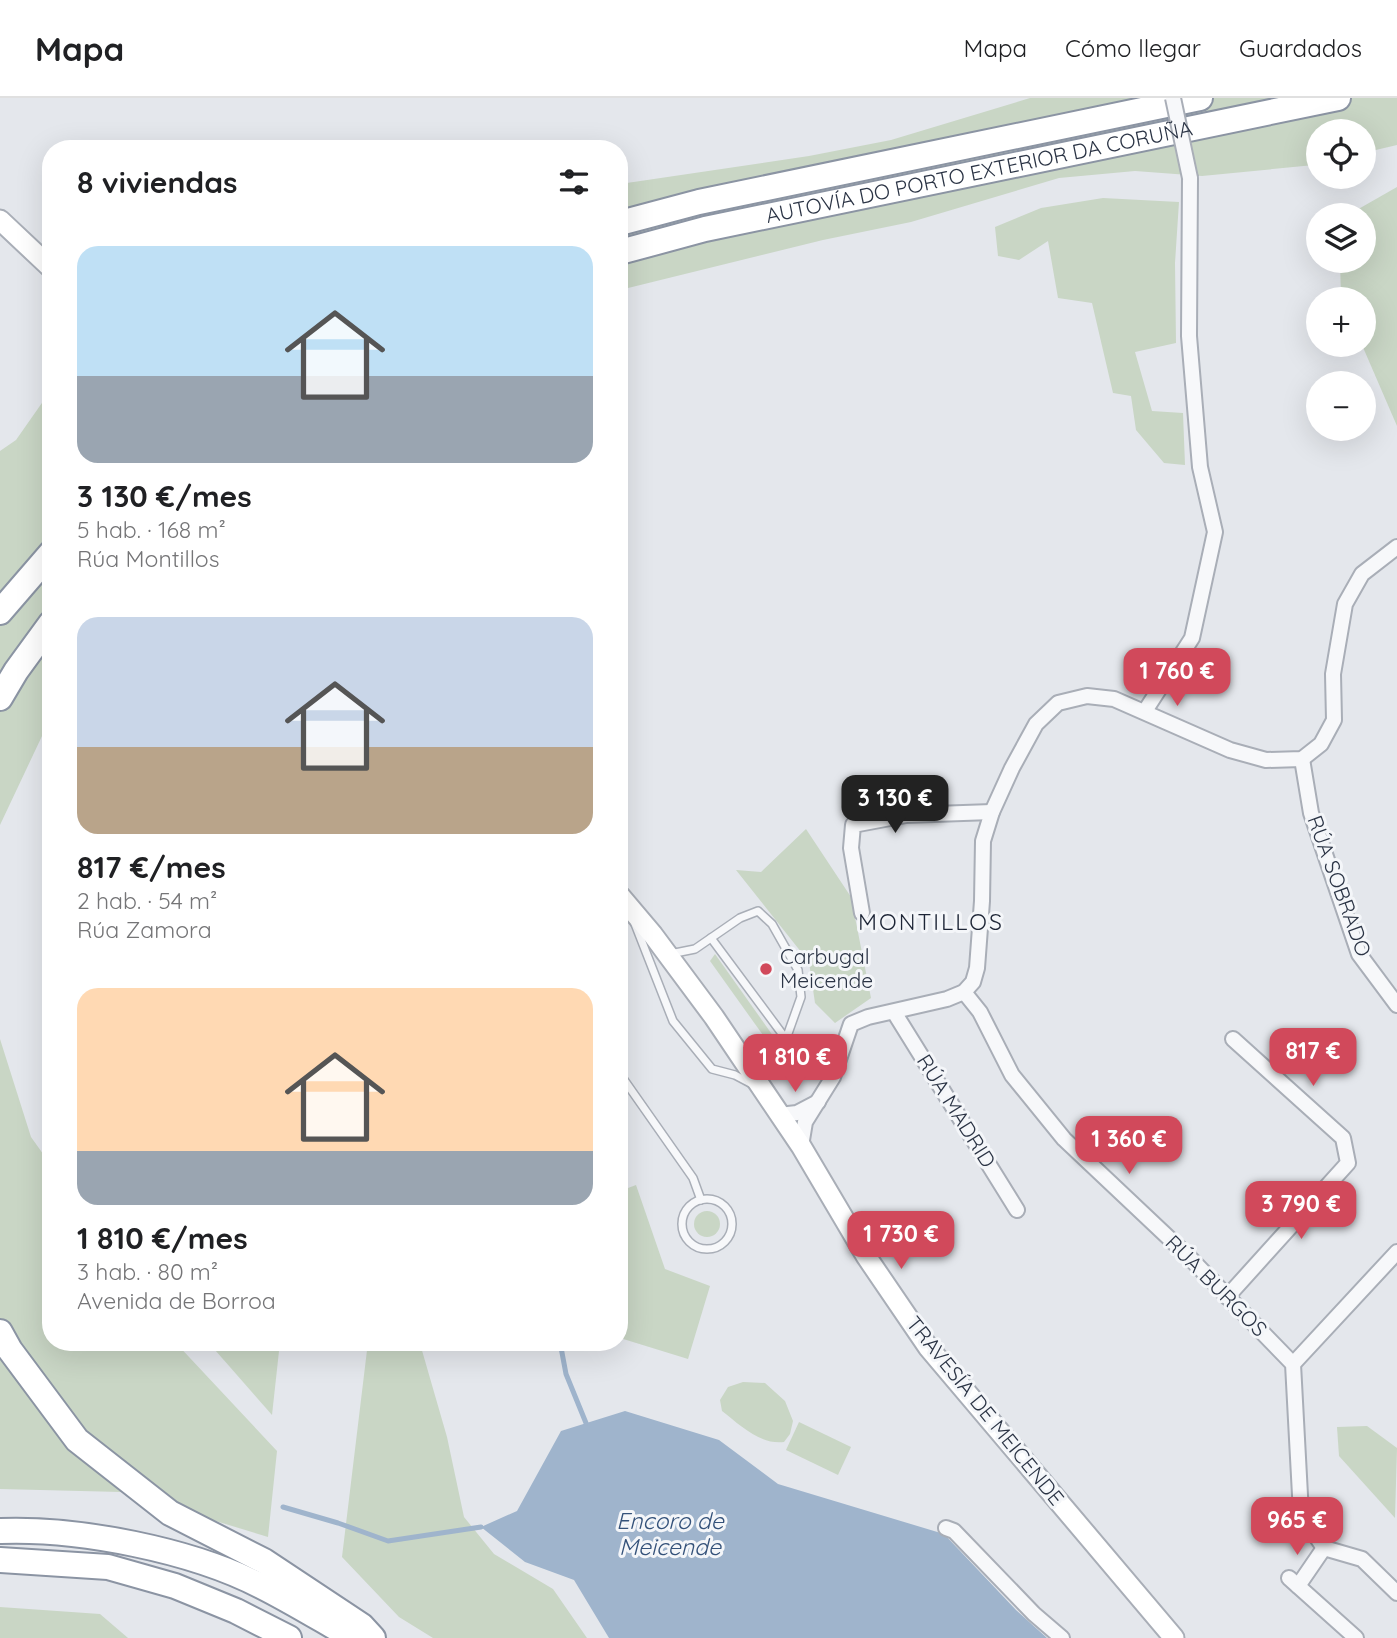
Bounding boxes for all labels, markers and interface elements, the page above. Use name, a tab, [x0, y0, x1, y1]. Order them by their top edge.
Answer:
text: Mapa	[35, 28, 124, 69]
text: Mapa	[964, 33, 1027, 63]
text: Cómo llegar	[1065, 33, 1201, 63]
text: Guardados	[1239, 33, 1362, 63]
street label: AUTOVÍA DO PORTO EXTERIOR DA CORUÑA	[763, 114, 1195, 228]
map controls	[1306, 119, 1376, 441]
button: locate	[1306, 119, 1376, 189]
text: 8 viviendas	[77, 163, 237, 201]
icon: filters	[555, 163, 593, 201]
button: layers	[1306, 203, 1376, 273]
button: +	[1306, 287, 1376, 357]
icon: home	[272, 292, 398, 418]
button: −	[1306, 371, 1376, 441]
text: 3 130 €/mes	[77, 477, 252, 515]
text: 5 hab. · 168 m²	[77, 515, 226, 544]
text: Rúa Montillos	[77, 544, 219, 573]
pin: 1 760 €	[1112, 648, 1242, 708]
text: 1 760 €	[1139, 656, 1215, 685]
icon: home	[272, 663, 398, 789]
pin: 3 130 €	[830, 776, 960, 835]
text: 3 130 €	[857, 783, 933, 812]
street label: RÚA SOBRADO	[1302, 811, 1378, 960]
text: 817 €/mes	[77, 848, 226, 886]
text: 2 hab. · 54 m²	[77, 886, 217, 915]
district label: MONTILLOS	[858, 907, 1004, 936]
text: Rúa Zamora	[77, 915, 212, 944]
place label: Carbugal Meicende	[780, 943, 873, 993]
marker: Carbugal Meicende	[758, 961, 774, 977]
pin: 817 €	[1264, 1028, 1362, 1088]
icon: home	[272, 1034, 398, 1160]
pin: 1 810 €	[730, 1034, 860, 1094]
text: 817 €	[1285, 1036, 1341, 1065]
text: 1 810 €	[759, 1042, 831, 1071]
street label: RÚA MADRID	[912, 1049, 1002, 1172]
pin: 1 360 €	[1064, 1116, 1194, 1176]
text: 1 360 €	[1091, 1124, 1167, 1153]
pin: 3 790 €	[1236, 1182, 1366, 1241]
text: 3 790 €	[1261, 1189, 1341, 1218]
pin: 1 730 €	[836, 1212, 966, 1271]
text: 1 810 €/mes	[77, 1219, 248, 1257]
text: 1 730 €	[863, 1219, 939, 1248]
street label: RÚA BURGOS	[1160, 1229, 1273, 1342]
text: 3 hab. · 80 m²	[77, 1257, 218, 1286]
text: Avenida de Borroa	[77, 1286, 276, 1315]
street label: TRAVESÍA DE MEICENDE	[901, 1311, 1070, 1510]
pin: 965 €	[1248, 1498, 1346, 1557]
text: 965 €	[1267, 1505, 1327, 1534]
water label: Encoro de Meicende	[616, 1506, 725, 1561]

